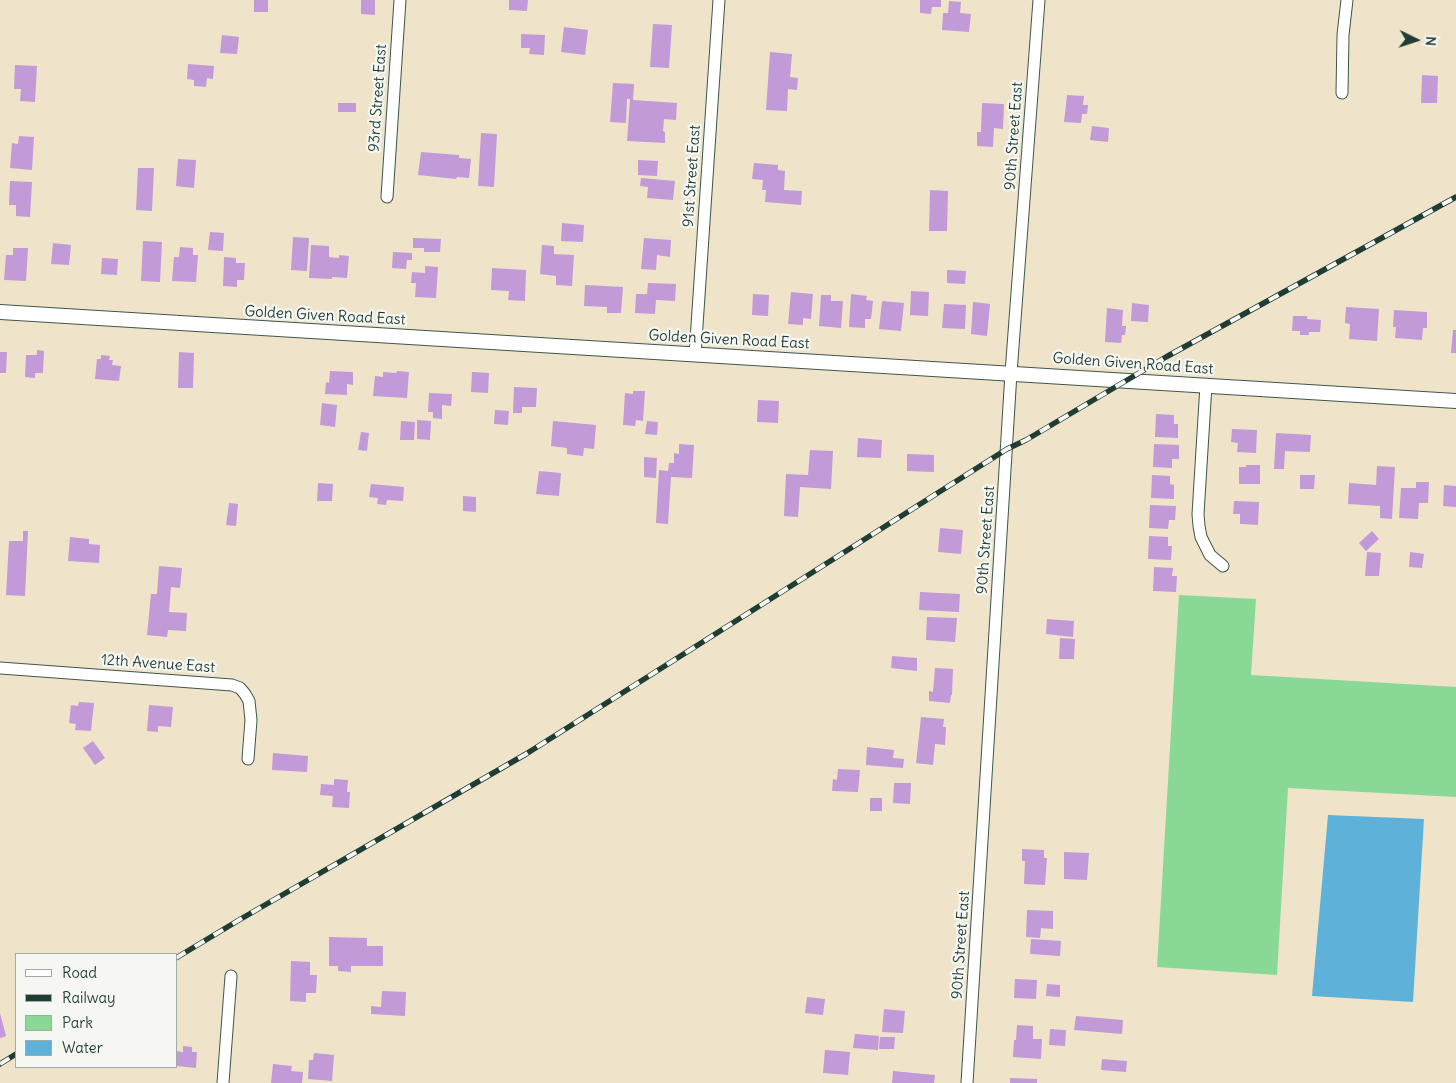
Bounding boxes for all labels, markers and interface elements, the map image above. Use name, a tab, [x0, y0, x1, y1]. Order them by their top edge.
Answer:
north arrow	[1391, 15, 1441, 65]
text: N	[1422, 36, 1440, 47]
street label: 93rd Street East	[365, 43, 391, 153]
street label: 90th Street East	[1001, 81, 1027, 191]
street label: 91st Street East	[679, 124, 705, 228]
street label: Golden Given Road East	[244, 303, 406, 329]
street label: Golden Given Road East	[648, 327, 810, 353]
street label: Golden Given Road East	[1052, 349, 1214, 379]
street label: 90th Street East	[973, 485, 999, 595]
street label: 12th Avenue East	[100, 651, 216, 677]
street label: 90th Street East	[948, 890, 974, 1000]
legend	[15, 953, 178, 1068]
text: Road	[62, 963, 97, 982]
text: Railway	[62, 988, 116, 1007]
text: Park	[62, 1013, 93, 1032]
text: Water	[62, 1038, 103, 1057]

